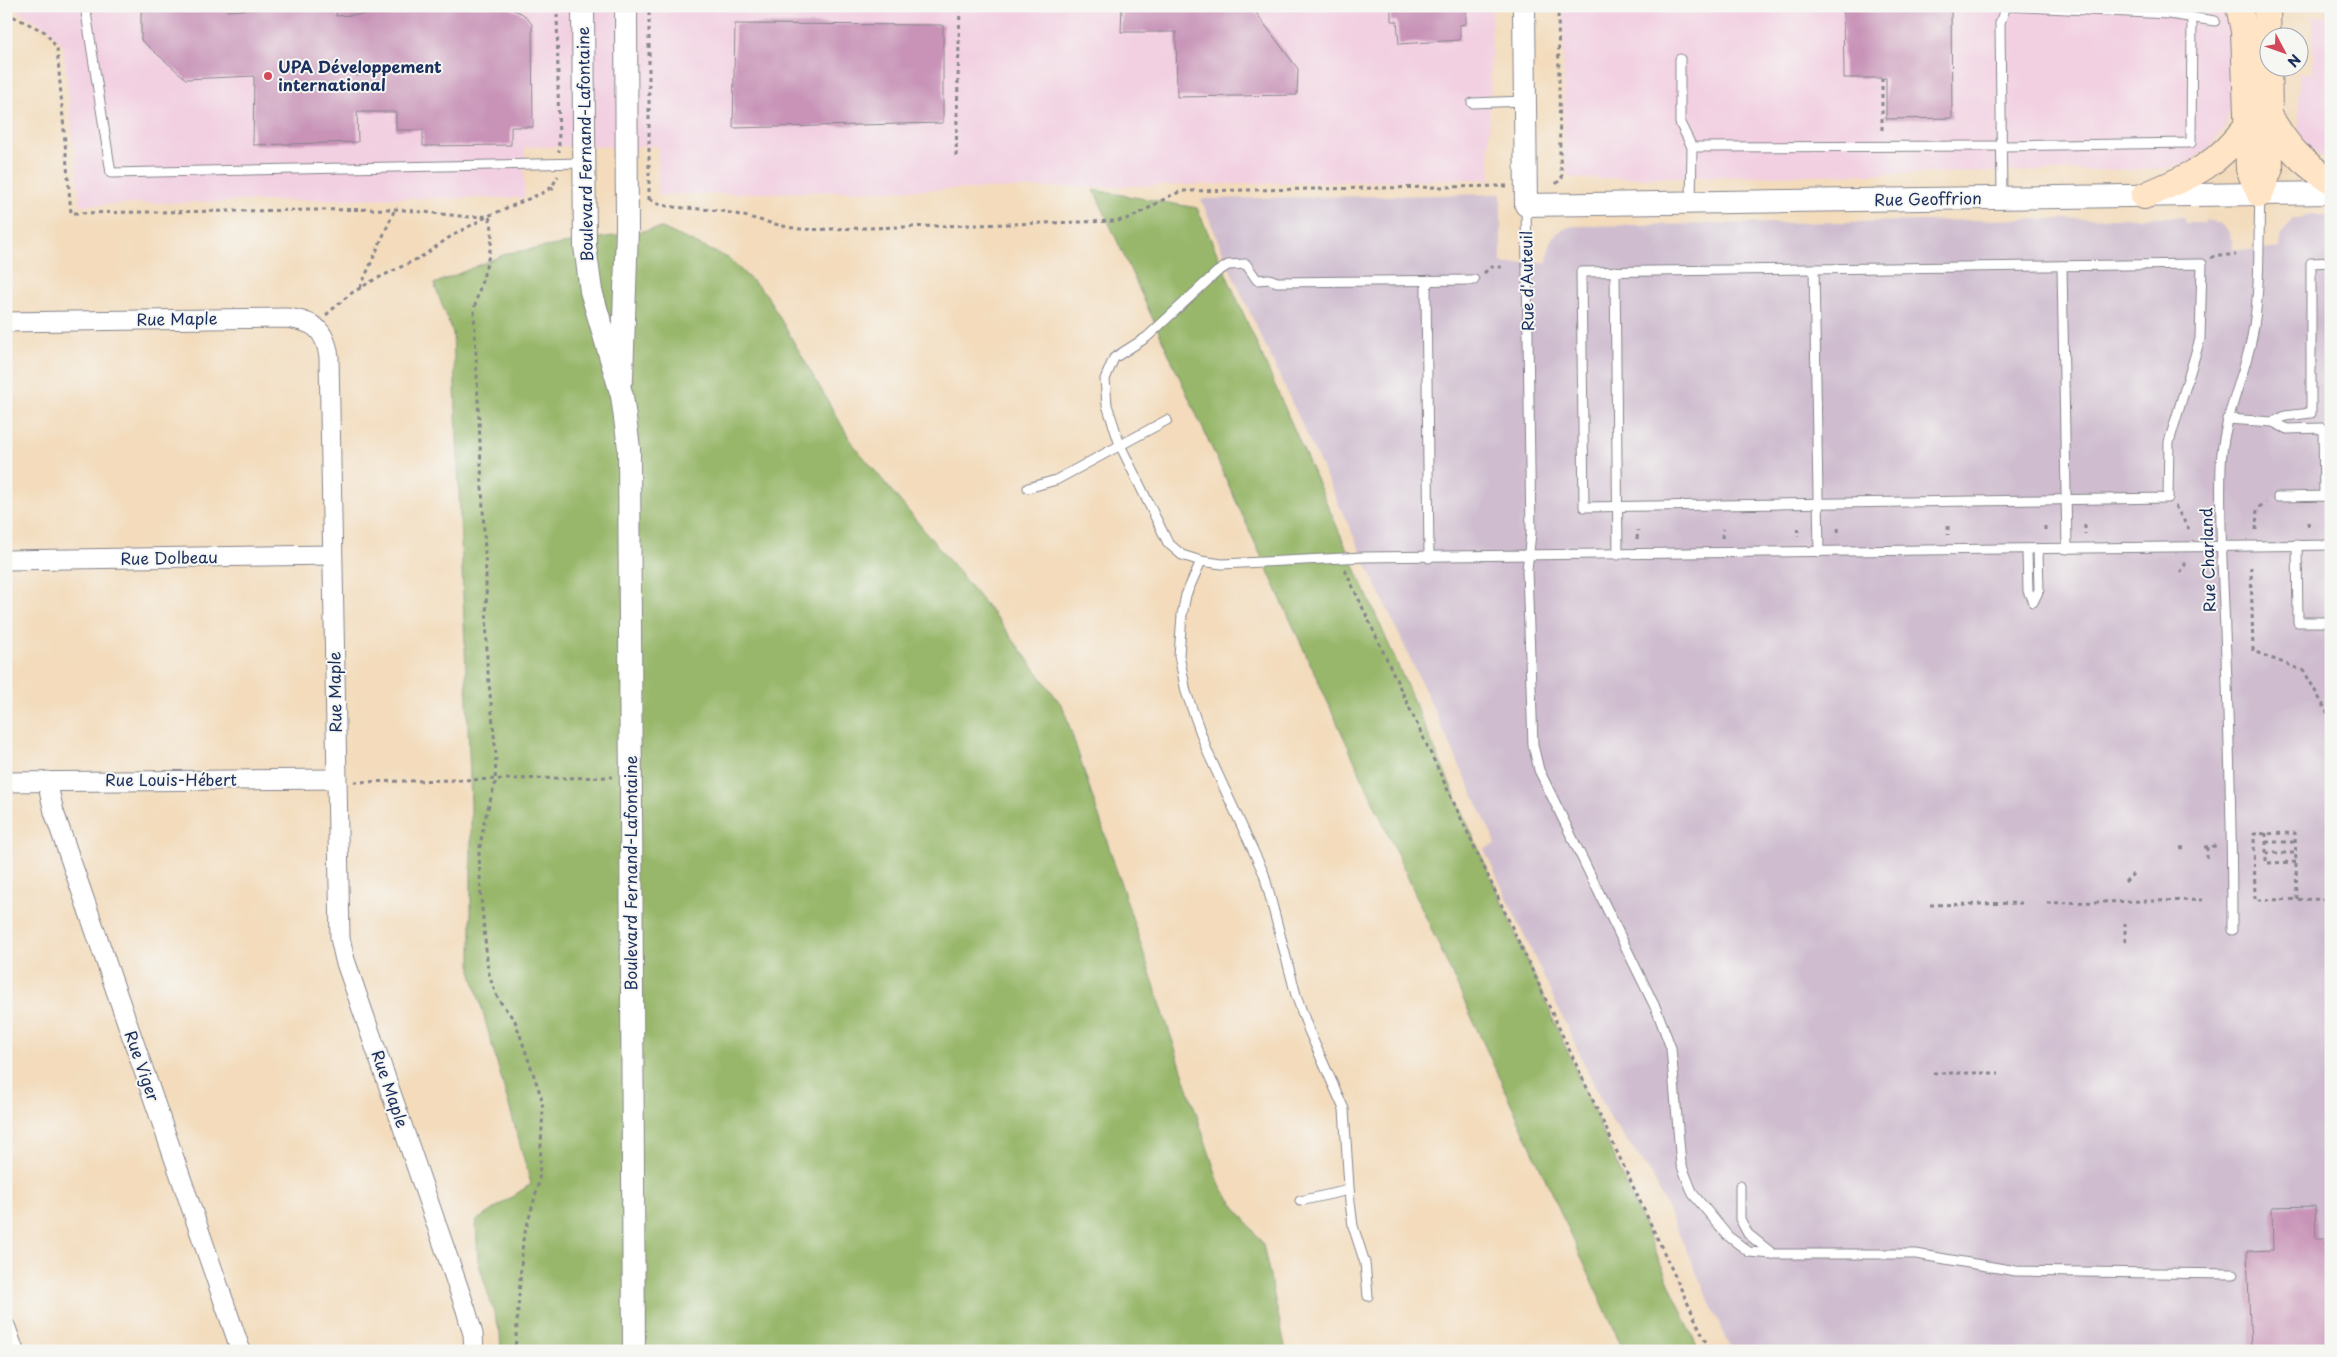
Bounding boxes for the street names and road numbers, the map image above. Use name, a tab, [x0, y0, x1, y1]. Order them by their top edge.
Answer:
street label: Boulevard Fernand-Lafontaine	[570, 26, 598, 262]
street label: Rue Geoffrion	[1874, 185, 1982, 211]
street label: Rue d'Auteuil	[1513, 231, 1539, 331]
street label: Rue Maple	[136, 305, 218, 331]
street label: Rue Charland	[2193, 507, 2221, 613]
street label: Rue Dolbeau	[120, 544, 218, 570]
street label: Rue Maple	[321, 651, 347, 733]
street label: Boulevard Fernand-Lafontaine	[618, 755, 642, 991]
street label: Rue Louis-Hébert	[105, 767, 237, 791]
street label: Rue Viger	[120, 1027, 166, 1105]
street label: Rue Maple	[366, 1046, 415, 1131]

